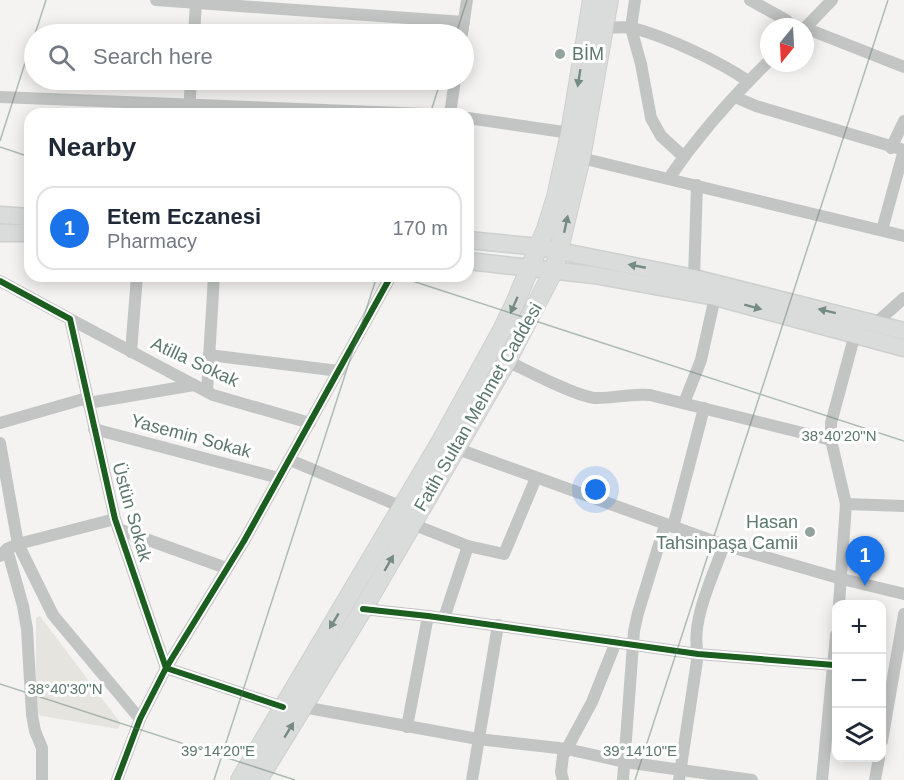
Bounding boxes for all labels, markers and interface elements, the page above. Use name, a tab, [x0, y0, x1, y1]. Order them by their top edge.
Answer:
north arrow	[760, 18, 814, 72]
search box	[24, 24, 474, 90]
icon: search	[45, 41, 78, 74]
text: Search here	[93, 44, 213, 69]
place label: BİM	[572, 44, 604, 64]
marker: BİM	[553, 47, 567, 61]
one-way arrow	[574, 69, 583, 88]
text: Nearby	[48, 132, 136, 162]
text: Etem Eczanesi	[107, 204, 261, 229]
one-way arrow	[561, 215, 571, 233]
text: 1	[64, 217, 75, 239]
text: 170 m	[392, 217, 448, 239]
text: Pharmacy	[107, 230, 197, 252]
one-way arrow	[628, 261, 647, 271]
one-way arrow	[508, 296, 518, 314]
street label: Fatih Sultan Mehmet Caddesi	[410, 299, 546, 515]
one-way arrow	[744, 303, 762, 313]
one-way arrow	[818, 305, 836, 315]
street label: Atilla Sokak	[148, 333, 243, 391]
street label: Yasemin Sokak	[129, 410, 254, 462]
text: 38°40'20"N	[801, 427, 877, 444]
street label: Üstün Sokak	[108, 460, 156, 565]
your location	[581, 475, 610, 504]
place label: Hasan Tahsinpaşa Camii	[656, 512, 798, 553]
marker: Hasan Tahsinpaşa Camii	[803, 525, 817, 539]
pin: 1	[846, 536, 884, 586]
one-way arrow	[384, 554, 394, 571]
map controls	[832, 600, 886, 762]
button: +	[832, 600, 886, 654]
one-way arrow	[329, 613, 340, 629]
button: −	[832, 654, 886, 708]
text: 38°40'30"N	[27, 680, 103, 697]
button: layers	[832, 708, 886, 762]
one-way arrow	[283, 722, 294, 738]
text: 39°14'20"E	[181, 742, 255, 759]
text: 39°14'10"E	[603, 742, 677, 759]

